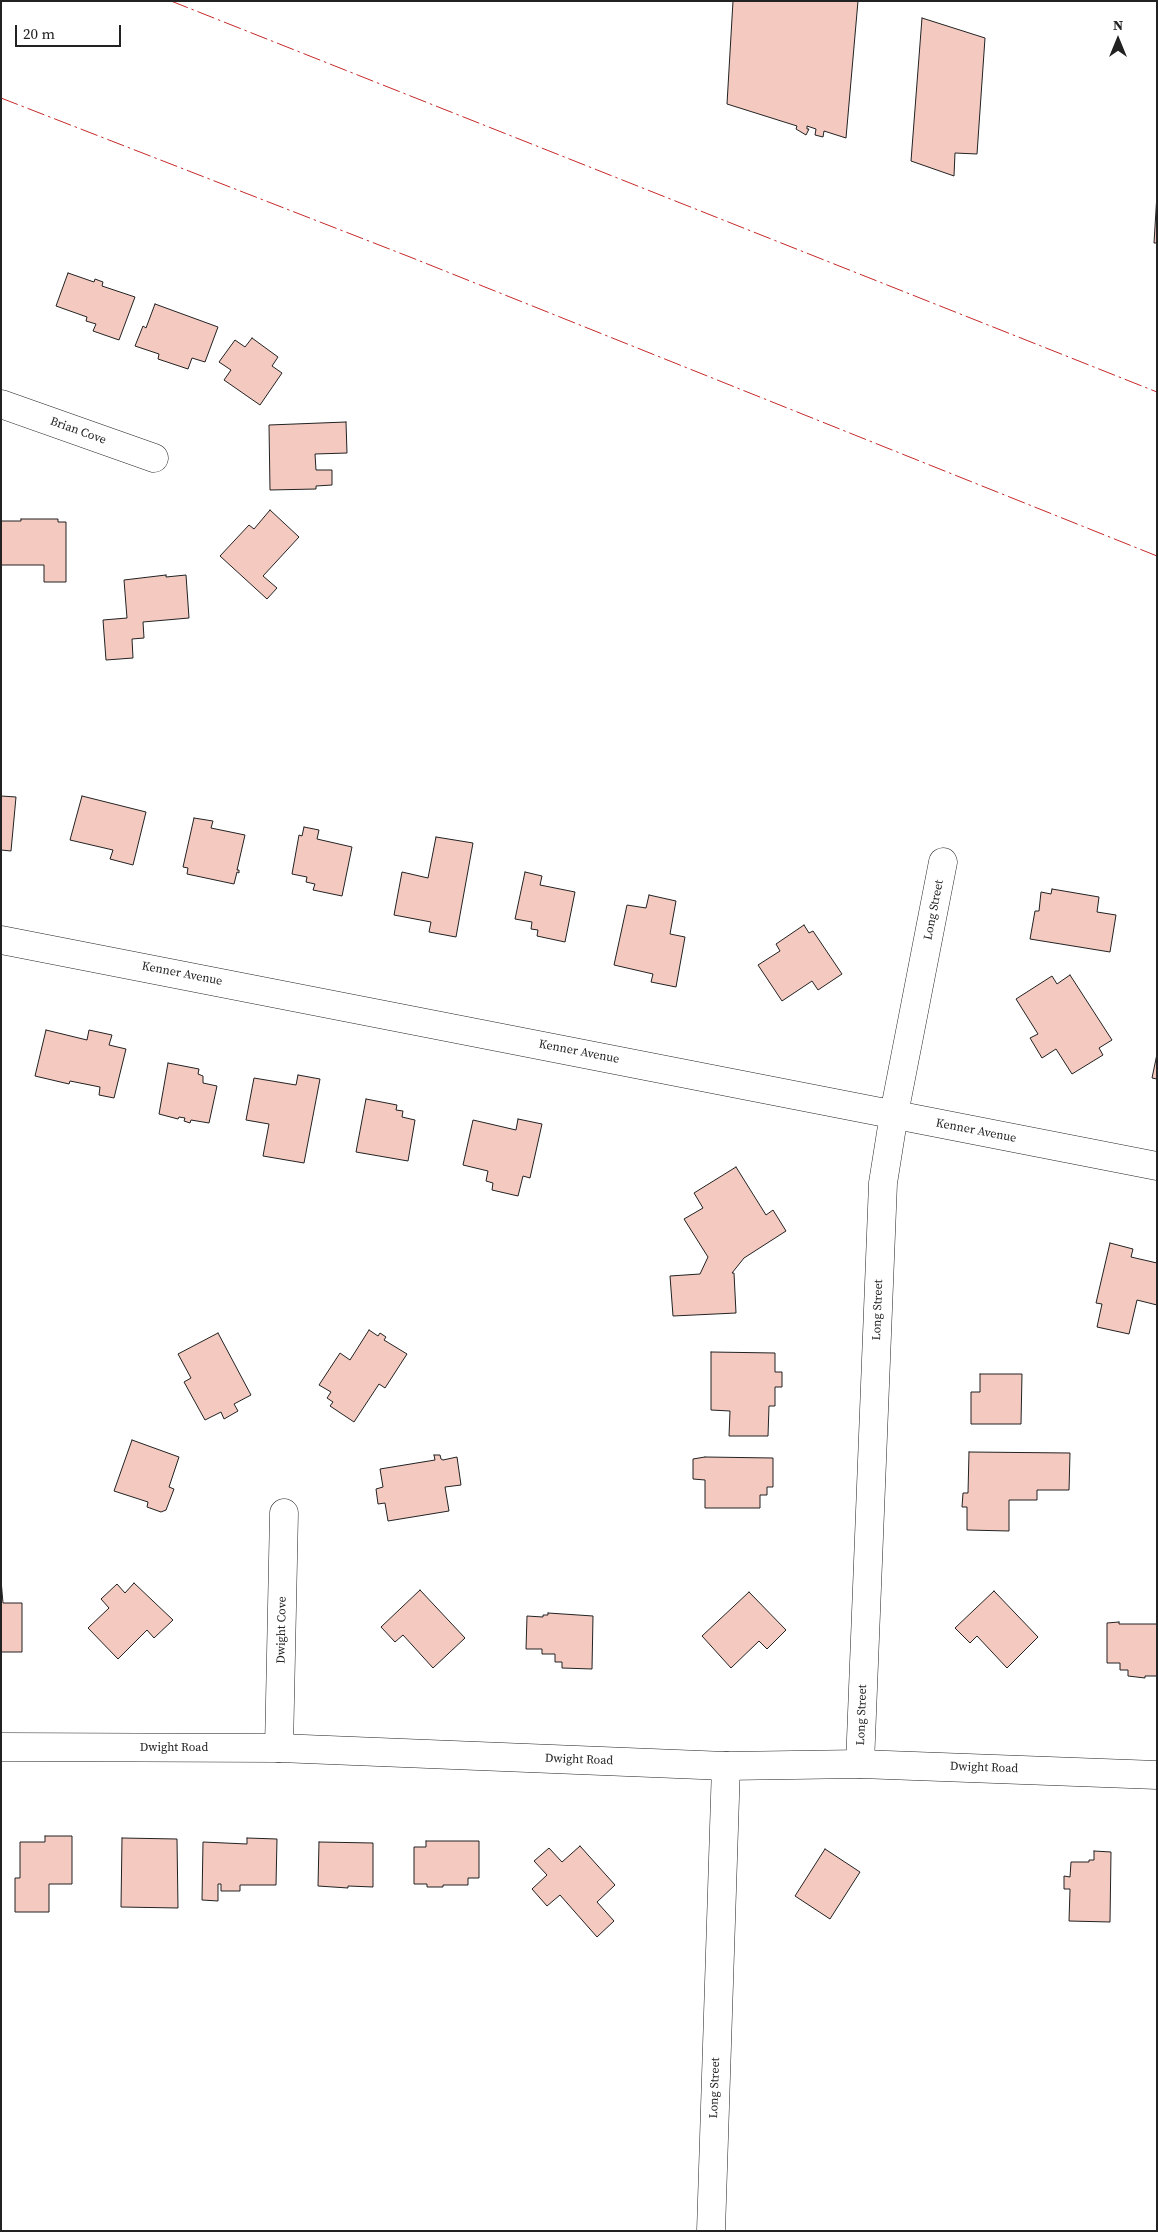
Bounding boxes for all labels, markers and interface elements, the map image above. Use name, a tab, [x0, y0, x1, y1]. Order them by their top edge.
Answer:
scale bar	[18, 15, 124, 47]
north arrow	[1093, 15, 1143, 65]
text: N	[1113, 15, 1123, 35]
text: 20 m	[23, 23, 55, 44]
street label: Brian Cove	[48, 414, 108, 448]
street label: Long Street	[921, 879, 947, 941]
street label: Kenner Avenue	[140, 959, 224, 989]
street label: Kenner Avenue	[537, 1037, 621, 1067]
street label: Kenner Avenue	[934, 1116, 1018, 1146]
street label: Long Street	[870, 1279, 886, 1341]
street label: Dwight Cove	[274, 1596, 290, 1664]
street label: Long Street	[854, 1684, 870, 1746]
street label: Dwight Road	[140, 1741, 208, 1755]
street label: Dwight Road	[545, 1752, 613, 1768]
street label: Dwight Road	[950, 1760, 1018, 1776]
street label: Long Street	[707, 2057, 723, 2119]

